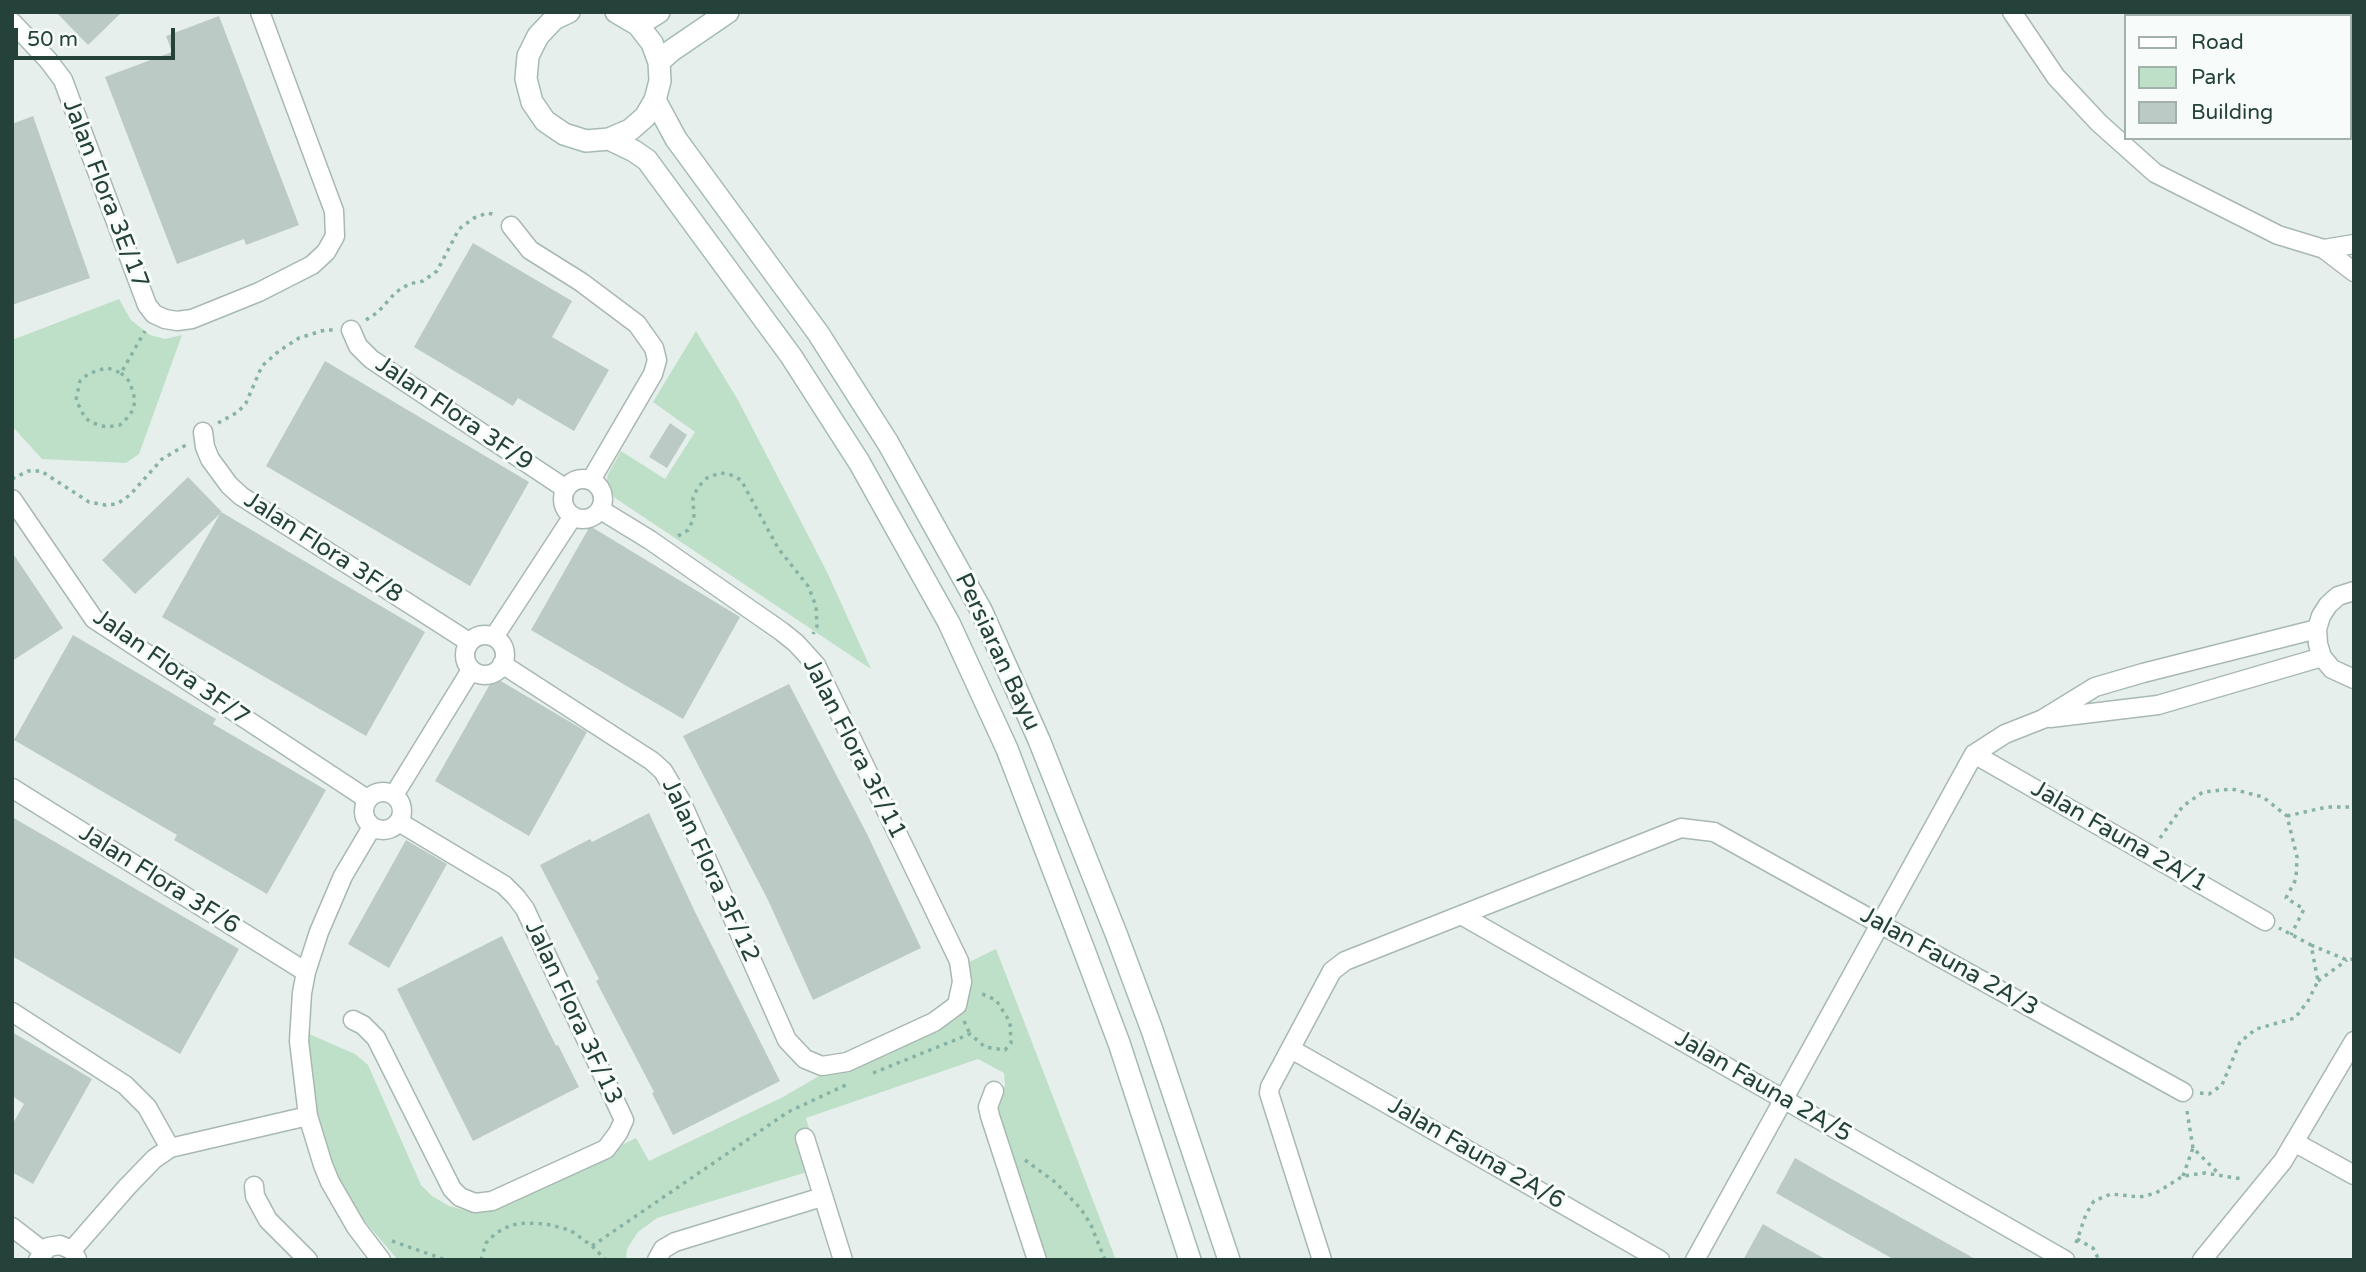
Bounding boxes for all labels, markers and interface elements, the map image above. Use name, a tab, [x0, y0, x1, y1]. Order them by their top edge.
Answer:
scale bar	[18, 14, 178, 58]
legend	[2124, 14, 2352, 140]
text: 50 m	[27, 27, 78, 52]
text: Road	[2191, 30, 2244, 55]
text: Park	[2191, 65, 2236, 90]
street label: Jalan Flora 3E/17	[56, 95, 154, 293]
text: Building	[2191, 100, 2273, 125]
street label: Jalan Flora 3F/9	[370, 351, 538, 477]
street label: Jalan Flora 3F/8	[238, 486, 408, 610]
street label: Persiaran Bayu	[948, 569, 1046, 735]
street label: Jalan Flora 3F/7	[87, 603, 255, 733]
street label: Jalan Flora 3F/11	[796, 654, 912, 844]
street label: Jalan Flora 3F/12	[655, 775, 765, 967]
street label: Jalan Fauna 2A/1	[2026, 775, 2212, 899]
street label: Jalan Flora 3F/6	[73, 819, 245, 941]
street label: Jalan Fauna 2A/3	[1855, 901, 2043, 1023]
street label: Jalan Flora 3F/13	[518, 917, 628, 1109]
street label: Jalan Fauna 2A/5	[1670, 1025, 1856, 1149]
street label: Jalan Fauna 2A/6	[1383, 1092, 1569, 1216]

